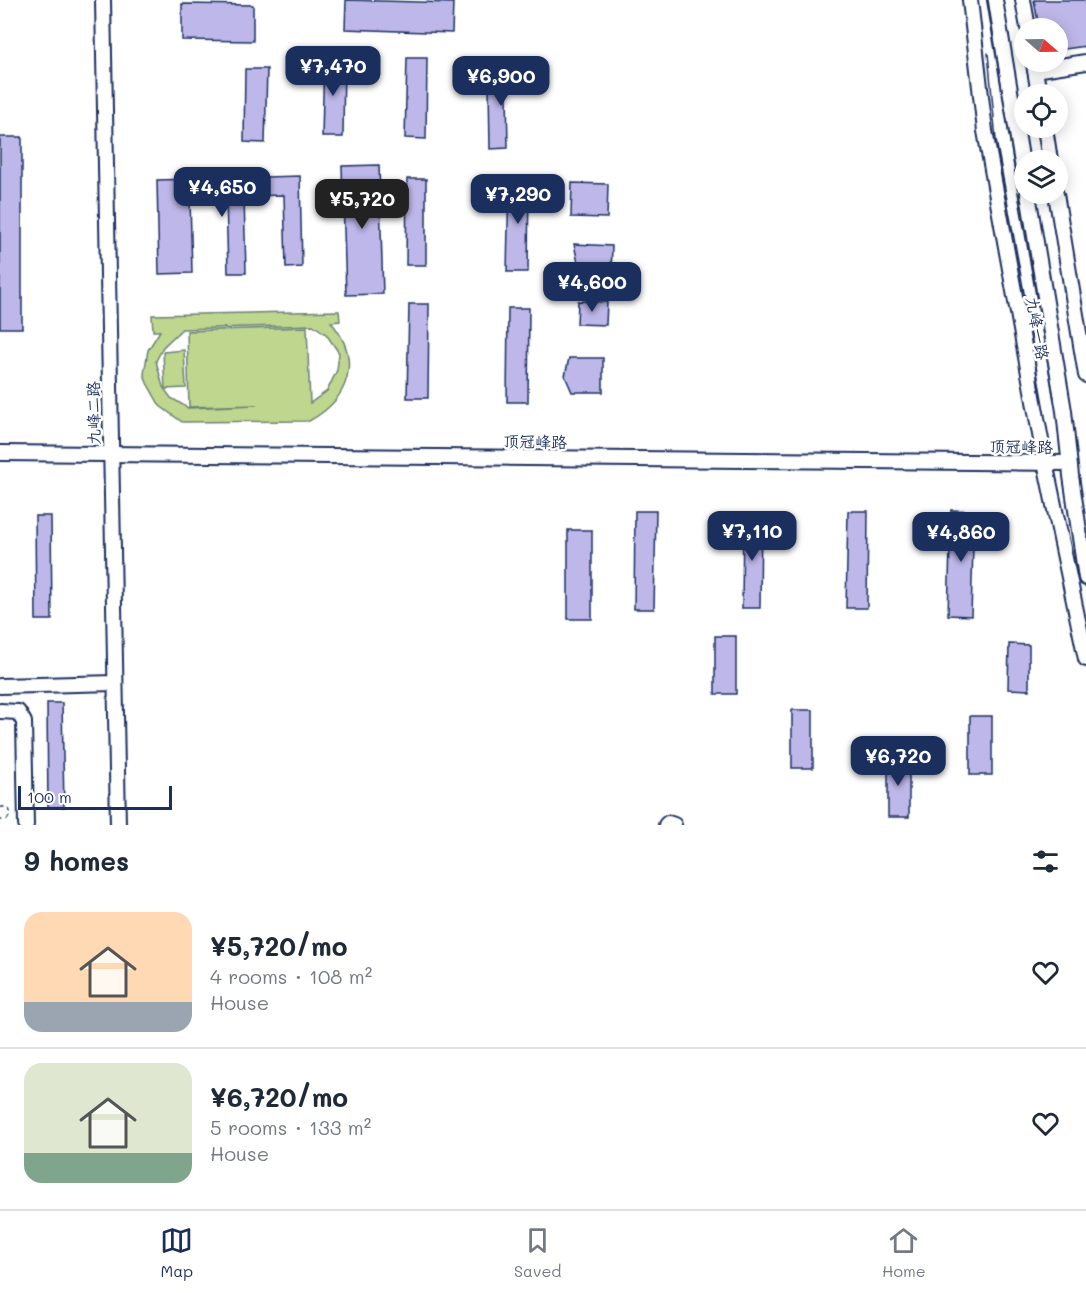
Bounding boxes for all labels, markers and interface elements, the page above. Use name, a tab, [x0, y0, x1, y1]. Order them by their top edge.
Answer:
north arrow	[1014, 18, 1068, 72]
map controls	[1014, 18, 1068, 204]
pin: ¥7,470	[284, 46, 382, 97]
text: ¥7,470	[299, 52, 367, 78]
pin: ¥6,900	[452, 56, 550, 107]
text: ¥6,900	[466, 62, 536, 88]
button: locate	[1014, 84, 1068, 138]
button: layers	[1014, 150, 1068, 204]
pin: ¥4,650	[173, 167, 271, 218]
text: ¥4,650	[188, 173, 256, 199]
pin: ¥7,290	[469, 174, 567, 225]
pin: ¥5,720	[313, 179, 411, 230]
text: ¥7,290	[485, 180, 551, 206]
text: ¥5,720	[329, 185, 395, 211]
pin: ¥4,600	[543, 262, 641, 313]
text: ¥4,600	[557, 268, 627, 294]
street label: 九峰一路	[1022, 295, 1054, 361]
street label: 九峰二路	[82, 381, 104, 445]
street label: 顶冠峰路	[503, 430, 567, 452]
street label: 顶冠峰路	[989, 435, 1053, 457]
pin: ¥7,110	[703, 511, 801, 562]
pin: ¥4,860	[912, 512, 1010, 563]
text: ¥7,110	[722, 517, 782, 543]
text: ¥4,860	[926, 518, 996, 544]
pin: ¥6,720	[849, 736, 947, 787]
text: ¥6,720	[865, 742, 931, 768]
scale bar	[18, 783, 172, 810]
text: 100 m	[27, 786, 72, 807]
text: 9 homes	[24, 844, 129, 878]
icon: filters	[1029, 845, 1062, 878]
text: ¥5,720/mo	[210, 929, 348, 963]
icon: home	[72, 936, 144, 1008]
icon: heart	[1029, 956, 1062, 989]
text: 4 rooms · 108 m²	[210, 963, 372, 989]
text: House	[210, 989, 269, 1015]
text: ¥6,720/mo	[210, 1080, 348, 1114]
icon: home	[72, 1087, 144, 1159]
icon: heart	[1029, 1107, 1062, 1140]
text: 5 rooms · 133 m²	[210, 1114, 371, 1140]
text: House	[210, 1140, 269, 1166]
tab: Map	[160, 1224, 193, 1281]
tab: Saved	[514, 1224, 561, 1281]
tab: Home	[882, 1224, 926, 1281]

